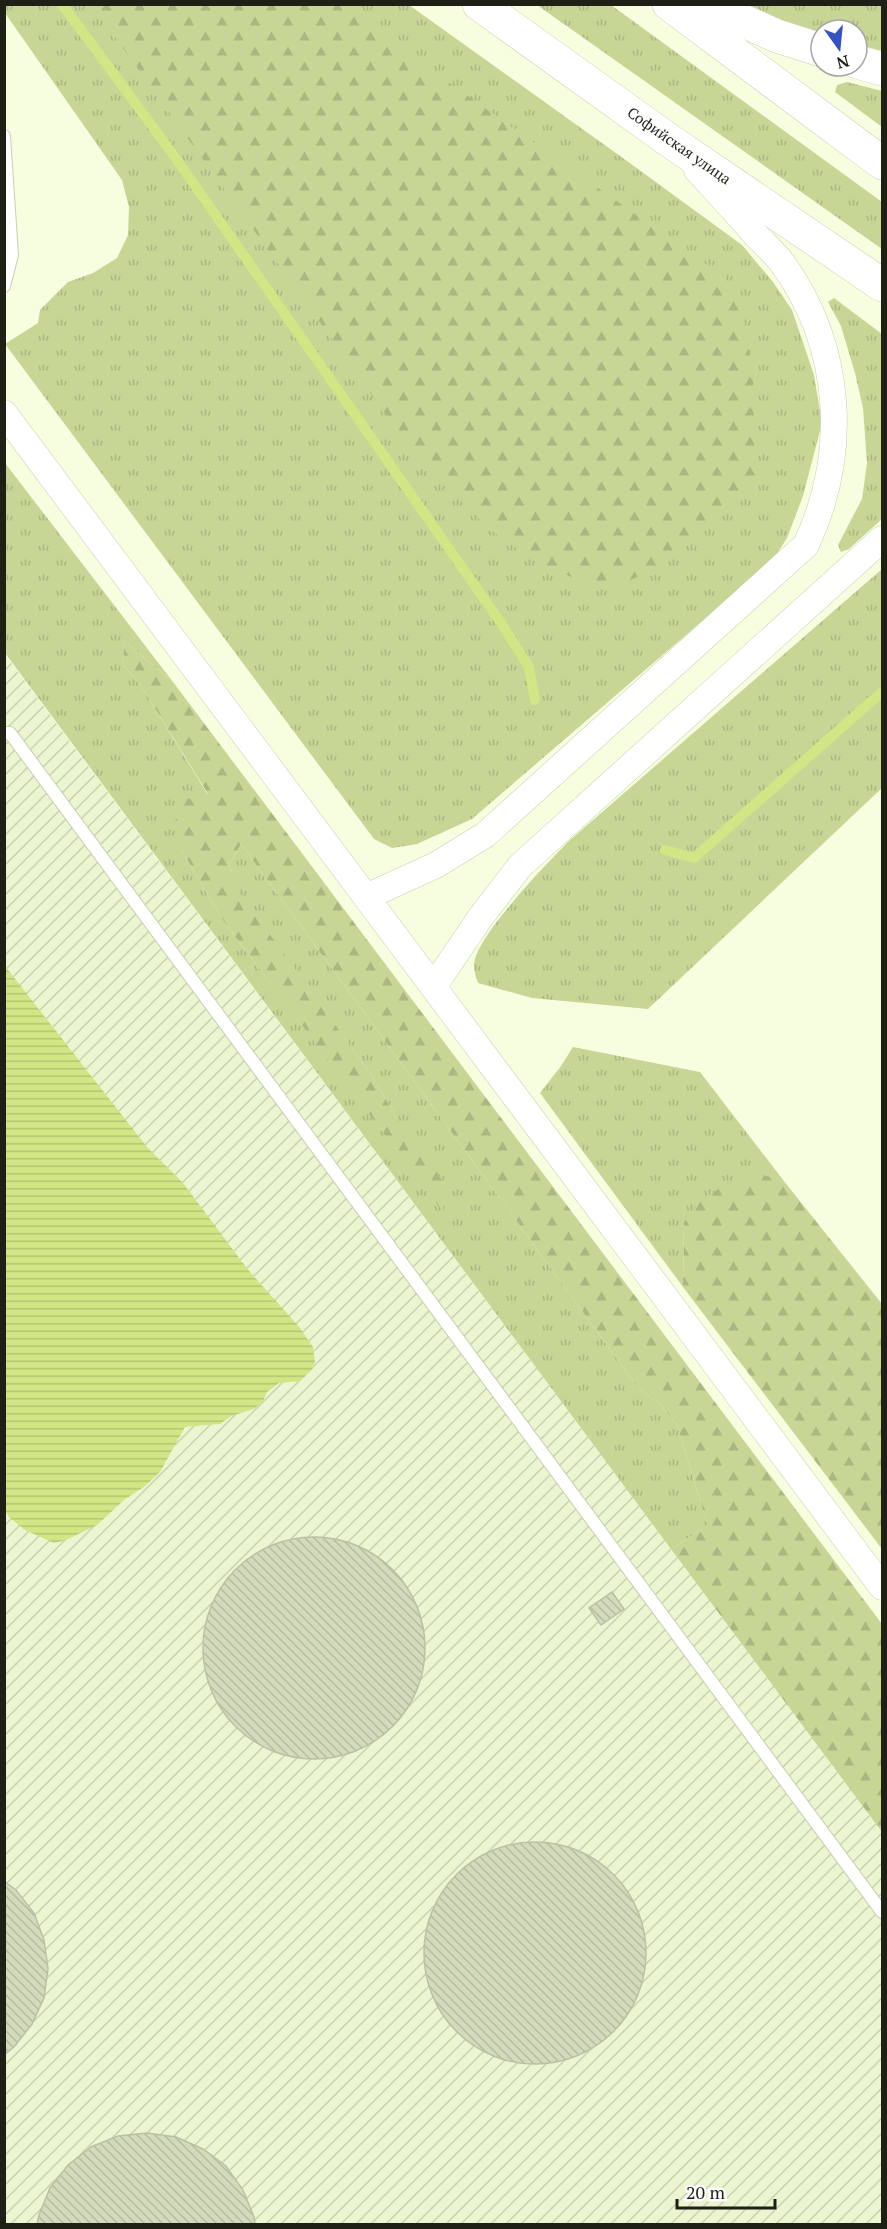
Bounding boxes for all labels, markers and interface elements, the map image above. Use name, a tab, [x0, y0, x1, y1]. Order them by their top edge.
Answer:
north arrow	[809, 18, 869, 78]
text: N	[834, 50, 852, 75]
street label: Софийская улица	[624, 102, 736, 189]
scale bar	[677, 2172, 774, 2210]
text: 20 m	[686, 2180, 726, 2204]

